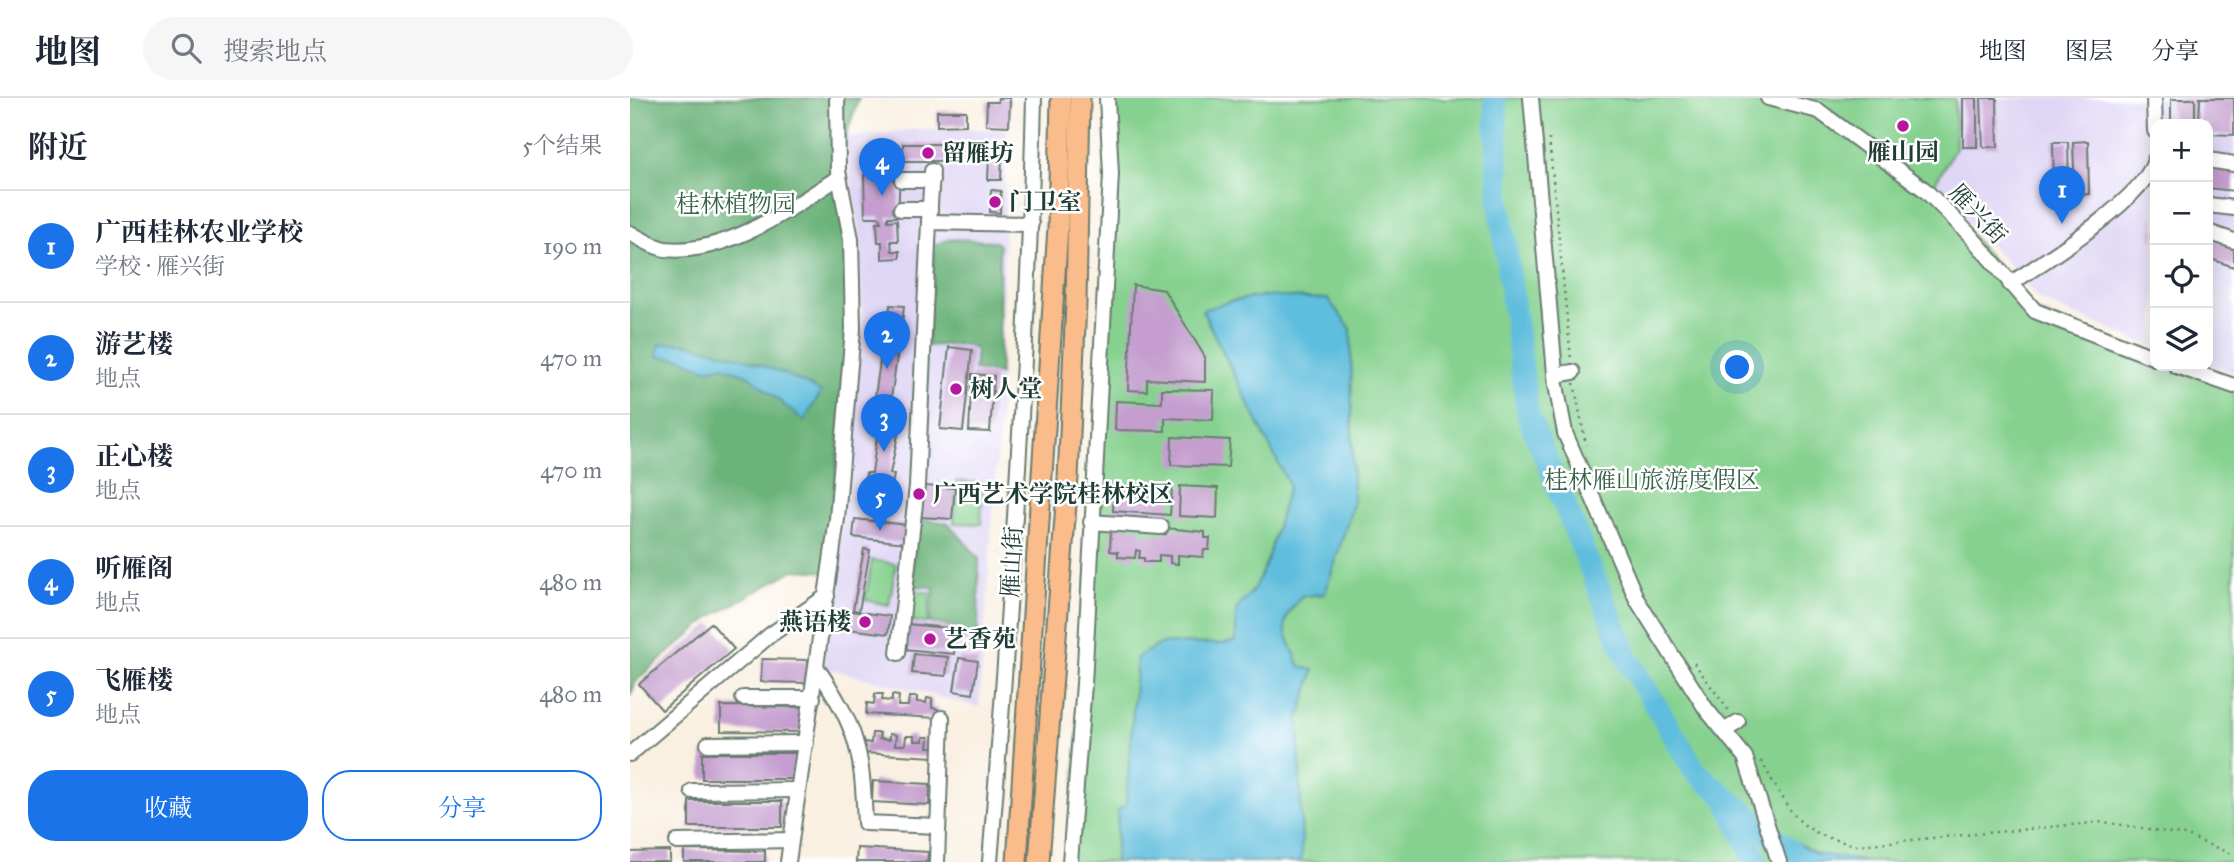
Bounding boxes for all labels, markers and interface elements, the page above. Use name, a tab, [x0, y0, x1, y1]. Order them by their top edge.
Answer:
search box	[143, 17, 633, 80]
icon: search	[167, 29, 205, 67]
text: 地图	[35, 32, 101, 72]
text: 搜索地点	[223, 35, 327, 67]
text: 地图	[1979, 36, 2027, 66]
text: 图层	[2065, 36, 2113, 66]
text: 分享	[2151, 36, 2199, 66]
marker: 雁山园	[1895, 118, 1911, 134]
map controls	[2150, 119, 2213, 371]
button: +	[2150, 119, 2213, 182]
text: 附近	[28, 129, 88, 165]
text: 5个结果	[522, 131, 602, 159]
place label: 雁山园	[1867, 137, 1939, 167]
pin: 4	[859, 138, 905, 196]
place label: 留雁坊	[942, 138, 1014, 168]
marker: 留雁坊	[920, 145, 936, 161]
pin: 1	[2039, 166, 2085, 224]
street label: 雁兴街	[1942, 177, 2014, 251]
button: −	[2150, 182, 2213, 245]
place label: 门卫室	[1009, 187, 1081, 217]
park label: 桂林植物园	[676, 189, 796, 219]
marker: 门卫室	[987, 194, 1003, 210]
text: 广西桂林农业学校	[95, 216, 303, 248]
text: 1	[46, 232, 56, 260]
text: 190 m	[543, 232, 602, 260]
button: locate	[2150, 245, 2213, 308]
text: 学校 · 雁兴街	[95, 252, 225, 280]
button: layers	[2150, 308, 2213, 371]
pin: 2	[864, 311, 910, 369]
text: 游艺楼	[95, 328, 173, 360]
text: 2	[45, 344, 57, 372]
text: 470 m	[540, 344, 602, 372]
your location	[1720, 350, 1754, 384]
text: 地点	[95, 364, 141, 392]
place label: 树人堂	[970, 374, 1042, 404]
marker: 树人堂	[948, 381, 964, 397]
pin: 3	[861, 394, 907, 452]
text: 正心楼	[95, 440, 173, 472]
text: 3	[46, 456, 56, 484]
text: 470 m	[540, 456, 602, 484]
park label: 桂林雁山旅游度假区	[1544, 465, 1760, 495]
pin: 5	[857, 473, 903, 531]
text: 地点	[95, 476, 141, 504]
place label: 广西艺术学院桂林校区	[933, 479, 1173, 509]
marker: 广西艺术学院桂林校区	[911, 486, 927, 502]
street label: 雁山街	[995, 525, 1029, 599]
text: 听雁阁	[95, 552, 173, 584]
text: 4	[45, 568, 57, 596]
text: 480 m	[539, 568, 602, 596]
text: 地点	[95, 588, 141, 616]
place label: 燕语楼	[779, 607, 851, 637]
marker: 燕语楼	[857, 614, 873, 630]
place label: 艺香苑	[944, 624, 1016, 654]
marker: 艺香苑	[922, 631, 938, 647]
text: 飞雁楼	[95, 664, 173, 696]
text: 5	[46, 680, 56, 708]
text: 480 m	[539, 680, 602, 708]
text: 地点	[95, 700, 141, 728]
button: 收藏	[28, 770, 308, 841]
button: 分享	[322, 770, 602, 841]

